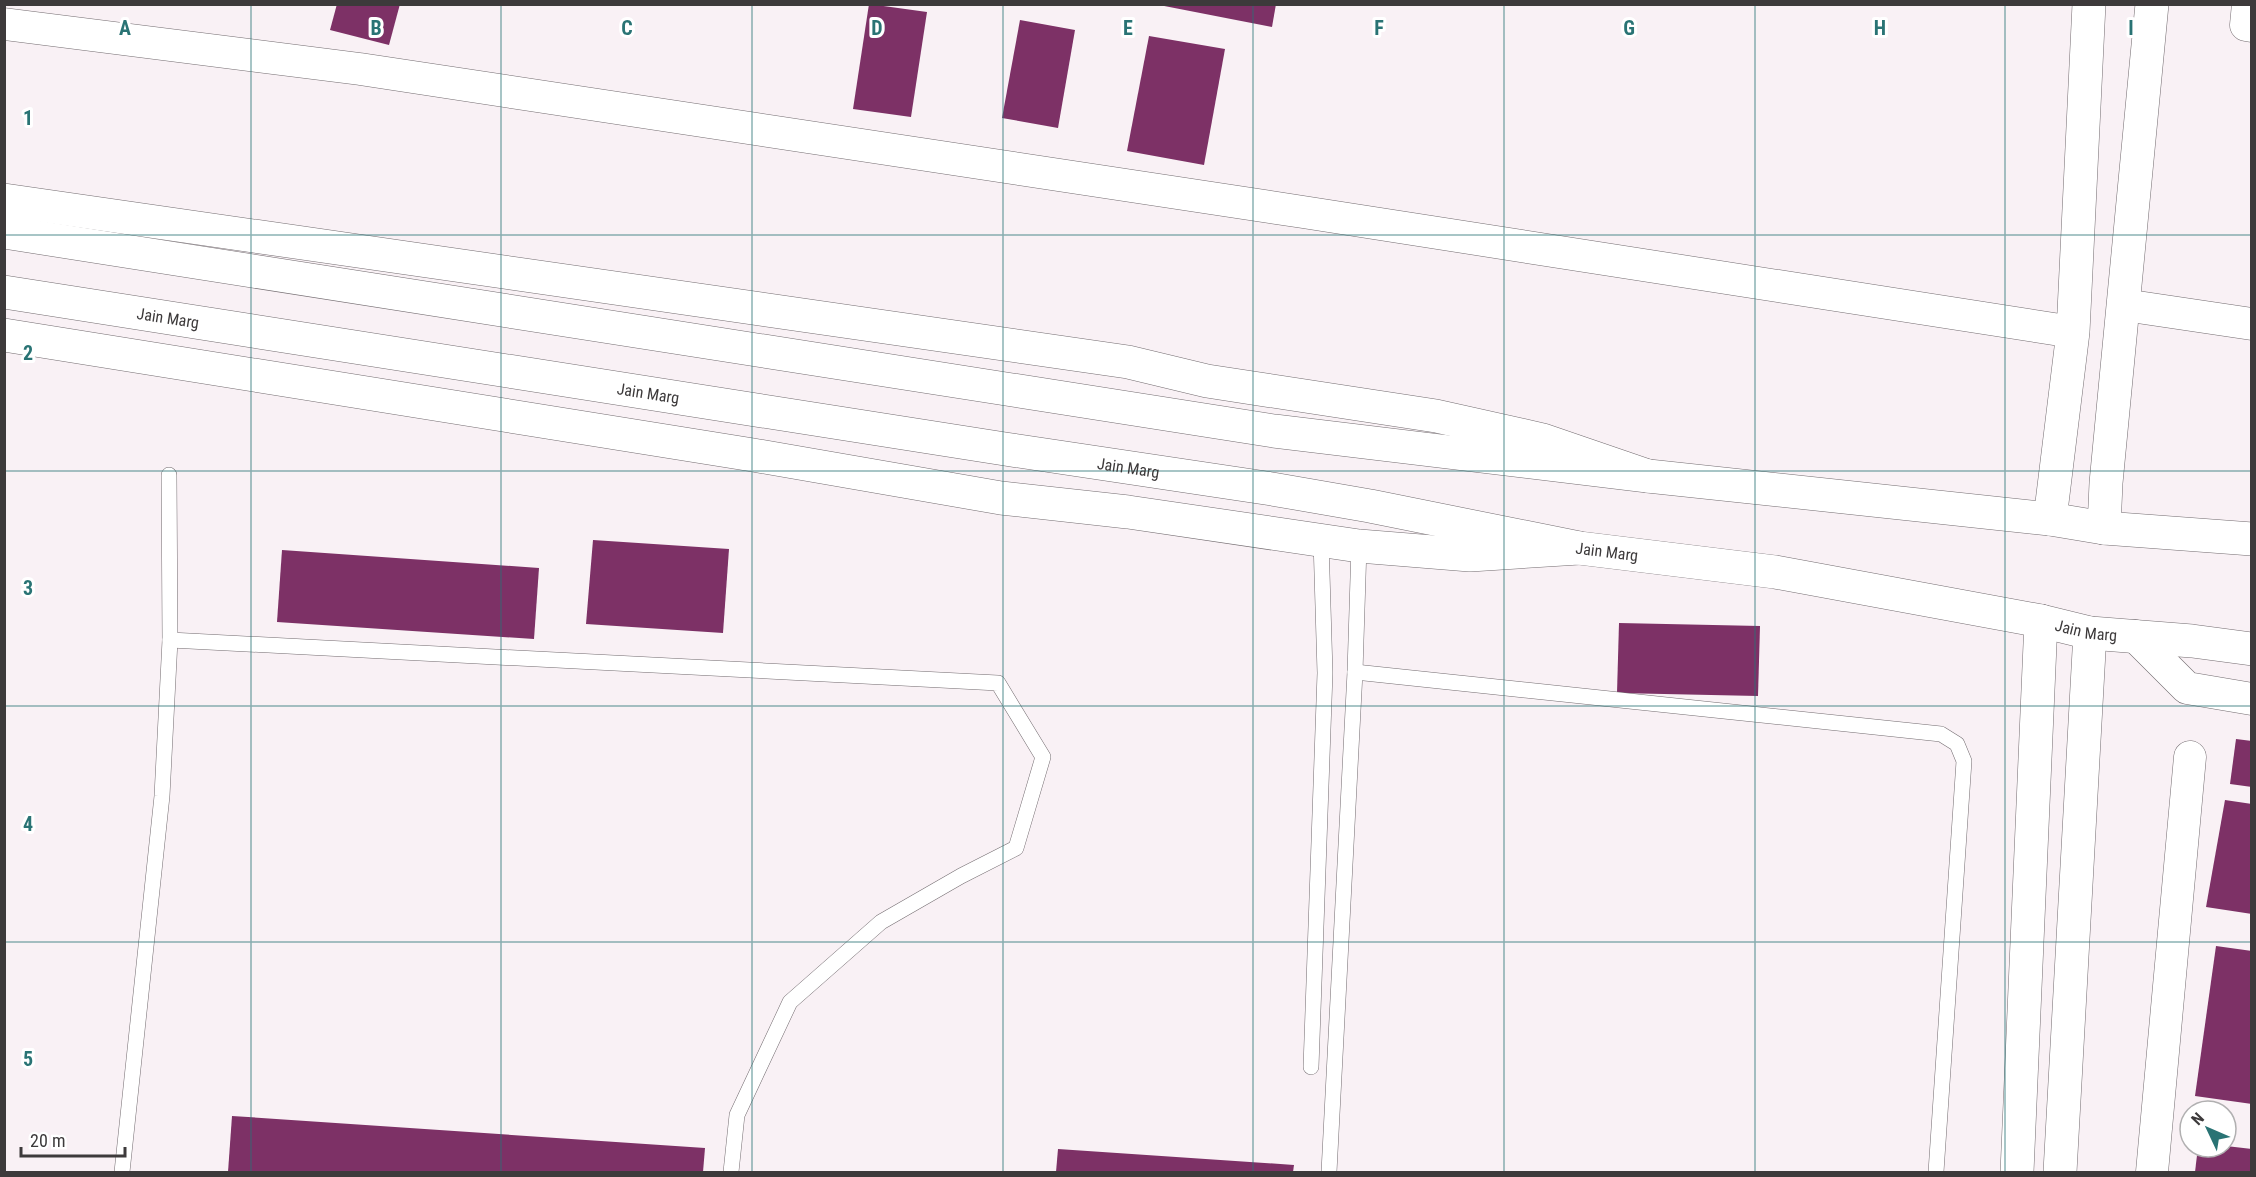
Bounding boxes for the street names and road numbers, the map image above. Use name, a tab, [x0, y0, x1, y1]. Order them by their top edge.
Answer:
street label: Jain Marg	[135, 303, 201, 332]
street label: Jain Marg	[616, 379, 681, 407]
street label: Jain Marg	[1096, 453, 1161, 482]
street label: Jain Marg	[1575, 538, 1639, 565]
street label: Jain Marg	[2053, 615, 2118, 645]

